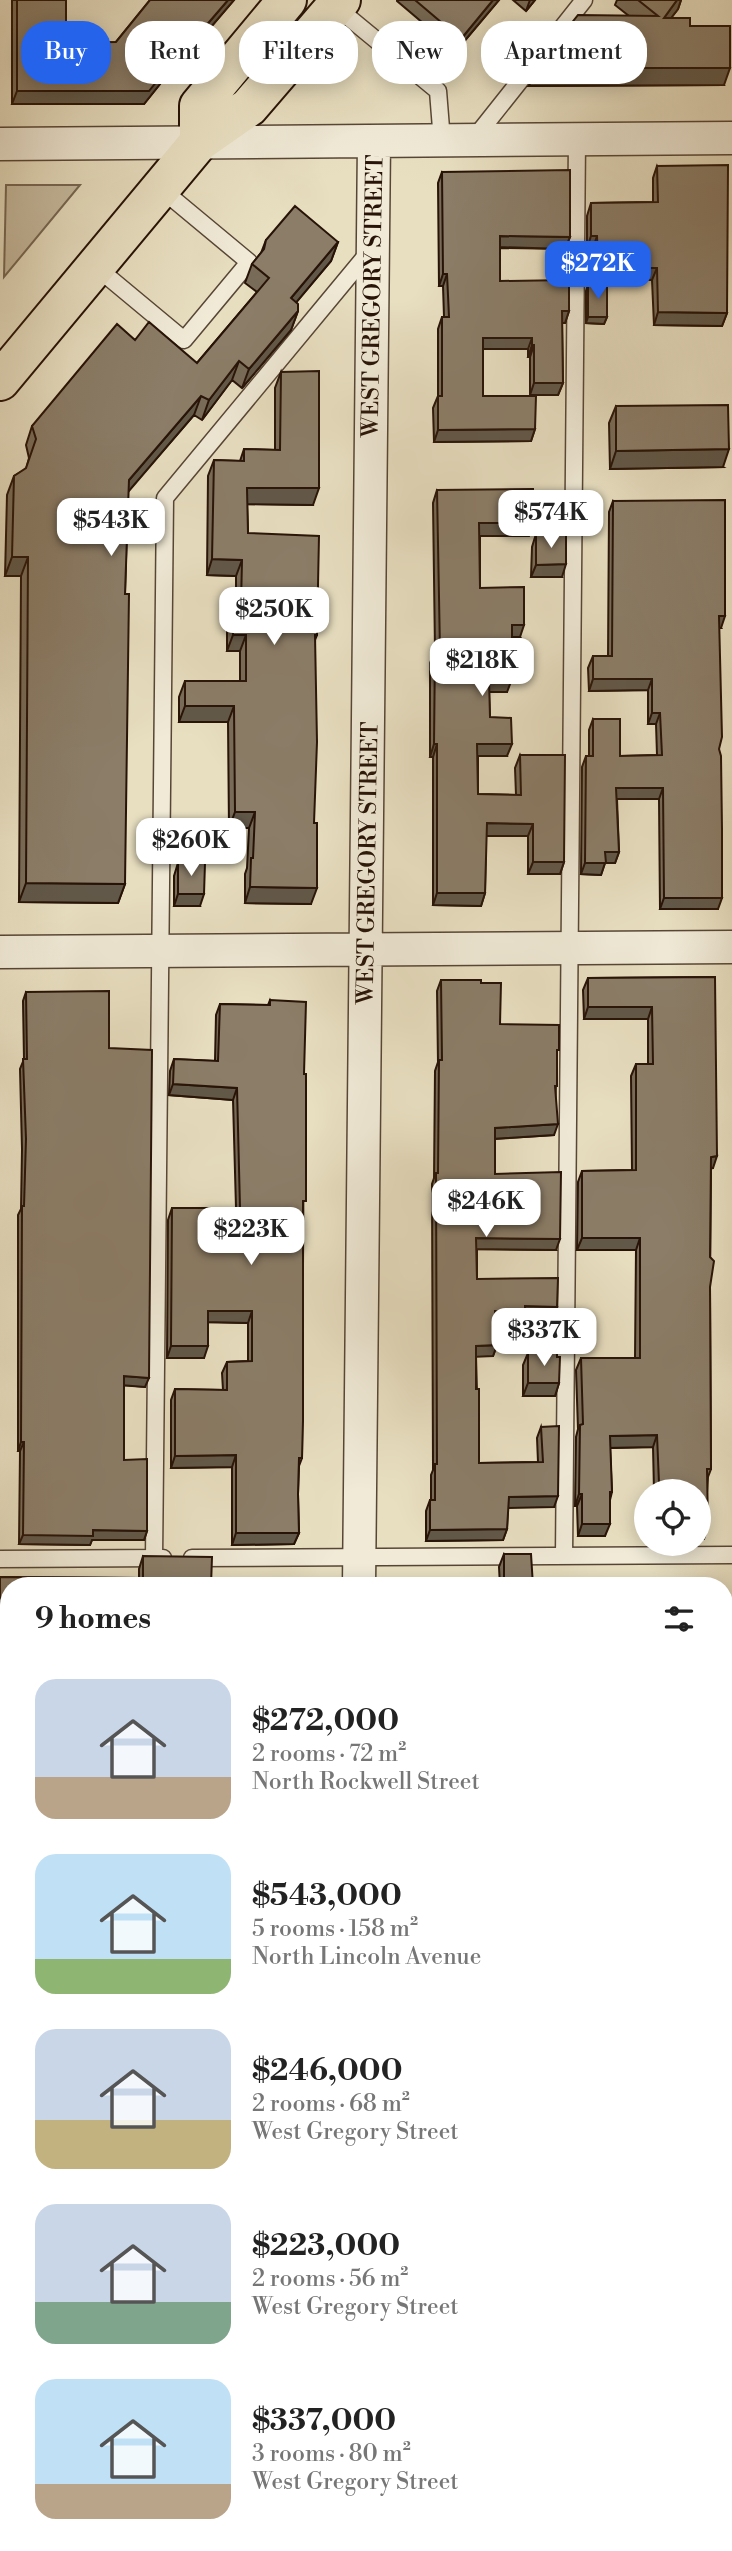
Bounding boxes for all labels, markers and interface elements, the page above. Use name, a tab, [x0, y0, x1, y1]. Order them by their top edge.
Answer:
chip: Buy	[21, 21, 111, 84]
chip: Rent	[125, 21, 225, 84]
chip: Filters	[239, 21, 358, 84]
chip: New	[372, 21, 467, 84]
chip: Apartment	[481, 21, 647, 84]
street label: WEST GREGORY STREET	[357, 155, 389, 439]
pin: $272K	[549, 242, 647, 301]
text: $272K	[561, 250, 635, 278]
pin: $574K	[502, 490, 600, 550]
pin: $543K	[62, 498, 160, 558]
text: $574K	[514, 499, 588, 527]
text: $543K	[73, 507, 149, 535]
pin: $250K	[225, 588, 323, 647]
text: $250K	[235, 596, 313, 624]
pin: $218K	[433, 638, 531, 698]
text: $218K	[446, 647, 518, 675]
street label: WEST GREGORY STREET	[352, 722, 384, 1006]
pin: $260K	[142, 818, 240, 878]
text: $260K	[152, 827, 230, 855]
pin: $246K	[437, 1180, 535, 1239]
text: $246K	[448, 1188, 524, 1216]
pin: $223K	[202, 1208, 300, 1267]
text: $223K	[214, 1216, 288, 1244]
pin: $337K	[495, 1308, 593, 1368]
text: $337K	[507, 1317, 581, 1345]
map controls	[634, 1479, 711, 1556]
button: locate	[634, 1479, 711, 1556]
text: 9 homes	[35, 1600, 151, 1638]
icon: filters	[660, 1600, 698, 1638]
text: $272,000	[252, 1702, 399, 1740]
icon: home	[91, 1707, 175, 1791]
text: 2 rooms · 72 m²	[252, 1740, 406, 1768]
text: North Rockwell Street	[252, 1768, 480, 1796]
text: $543,000	[252, 1877, 402, 1915]
icon: home	[91, 1882, 175, 1966]
text: 5 rooms · 158 m²	[252, 1915, 418, 1943]
text: North Lincoln Avenue	[252, 1943, 481, 1971]
text: $246,000	[252, 2052, 402, 2090]
icon: home	[91, 2057, 175, 2141]
text: 2 rooms · 68 m²	[252, 2090, 410, 2118]
text: West Gregory Street	[252, 2118, 458, 2146]
text: $223,000	[252, 2227, 400, 2265]
icon: home	[91, 2232, 175, 2316]
text: 2 rooms · 56 m²	[252, 2265, 408, 2293]
text: West Gregory Street	[252, 2293, 458, 2321]
text: $337,000	[252, 2402, 396, 2440]
icon: home	[91, 2407, 175, 2491]
text: 3 rooms · 80 m²	[252, 2440, 411, 2468]
text: West Gregory Street	[252, 2468, 458, 2496]

